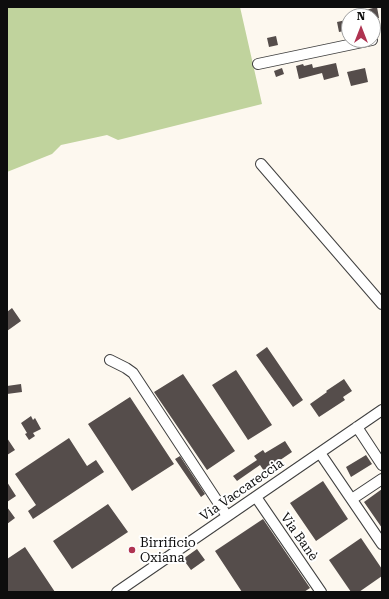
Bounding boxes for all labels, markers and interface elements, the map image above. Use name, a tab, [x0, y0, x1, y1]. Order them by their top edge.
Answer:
north arrow	[341, 8, 381, 48]
text: N	[357, 10, 365, 23]
street label: Via Vaccareccia	[197, 455, 287, 525]
street label: Via Banè	[277, 510, 321, 564]
place label: Birrificio Oxiana	[140, 535, 196, 566]
marker: Birrificio Oxiana	[127, 545, 137, 555]

